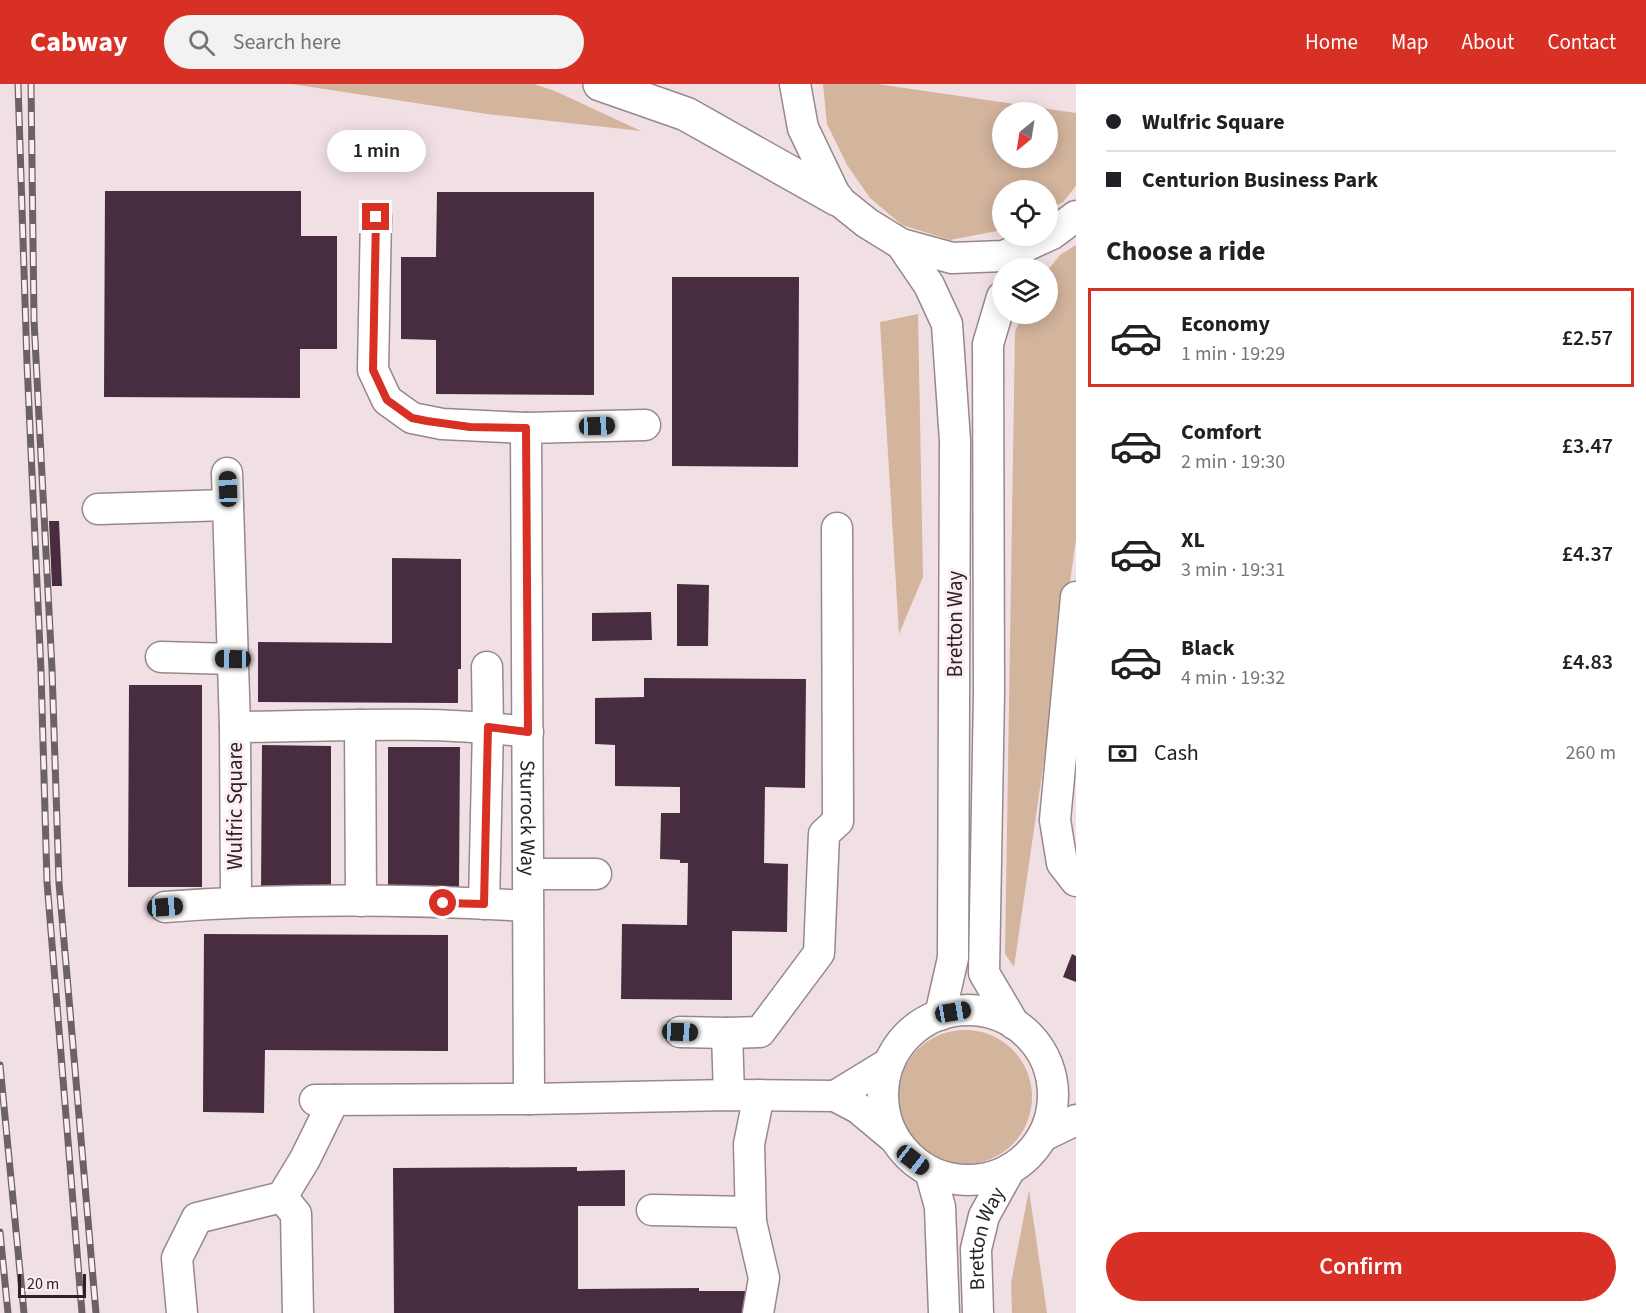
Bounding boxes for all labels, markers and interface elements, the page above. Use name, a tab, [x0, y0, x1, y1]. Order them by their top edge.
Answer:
search box	[164, 15, 584, 69]
text: Cabway	[30, 22, 128, 62]
icon: search	[185, 26, 218, 59]
text: Search here	[233, 26, 341, 58]
text: Home	[1305, 27, 1358, 57]
text: Map	[1391, 27, 1429, 57]
text: About	[1462, 27, 1514, 57]
text: Contact	[1547, 27, 1616, 57]
north arrow	[992, 102, 1058, 168]
map controls	[992, 102, 1058, 324]
text: Wulfric Square	[1142, 106, 1285, 138]
callout: 1 min	[326, 130, 425, 172]
text: 1 min	[353, 137, 400, 165]
text: Centurion Business Park	[1142, 164, 1378, 196]
button: locate	[992, 180, 1058, 246]
route end	[362, 203, 389, 230]
text: Choose a ride	[1106, 232, 1266, 271]
button: layers	[992, 258, 1058, 324]
text: Economy	[1181, 308, 1270, 340]
icon: car	[1109, 311, 1163, 365]
text: £2.57	[1562, 322, 1613, 354]
text: 1 min · 19:29	[1181, 340, 1285, 368]
car	[579, 416, 615, 436]
text: Comfort	[1181, 416, 1262, 448]
icon: car	[1109, 419, 1163, 473]
text: £3.47	[1562, 430, 1613, 462]
text: 2 min · 19:30	[1181, 448, 1285, 476]
car	[218, 471, 238, 507]
text: XL	[1181, 524, 1205, 556]
icon: car	[1109, 527, 1163, 581]
text: £4.37	[1562, 538, 1613, 570]
text: 3 min · 19:31	[1181, 556, 1285, 584]
street label: Bretton Way	[940, 570, 970, 677]
text: Black	[1181, 632, 1235, 664]
icon: car	[1109, 635, 1163, 689]
text: £4.83	[1562, 646, 1613, 678]
car	[215, 650, 251, 668]
text: 4 min · 19:32	[1181, 664, 1285, 692]
icon: cash	[1106, 737, 1139, 770]
text: Cash	[1154, 737, 1199, 769]
text: 260 m	[1566, 739, 1616, 767]
street label: Wulfric Square	[220, 742, 250, 870]
street label: Sturrock Way	[512, 760, 543, 876]
route start	[429, 889, 456, 916]
car	[146, 897, 184, 917]
car	[934, 1000, 972, 1024]
car	[662, 1022, 698, 1042]
car	[893, 1142, 933, 1178]
street label: Bretton Way	[961, 1181, 1012, 1291]
button: Confirm	[1106, 1232, 1616, 1301]
scale bar	[18, 1271, 86, 1298]
text: 20 m	[27, 1273, 59, 1295]

